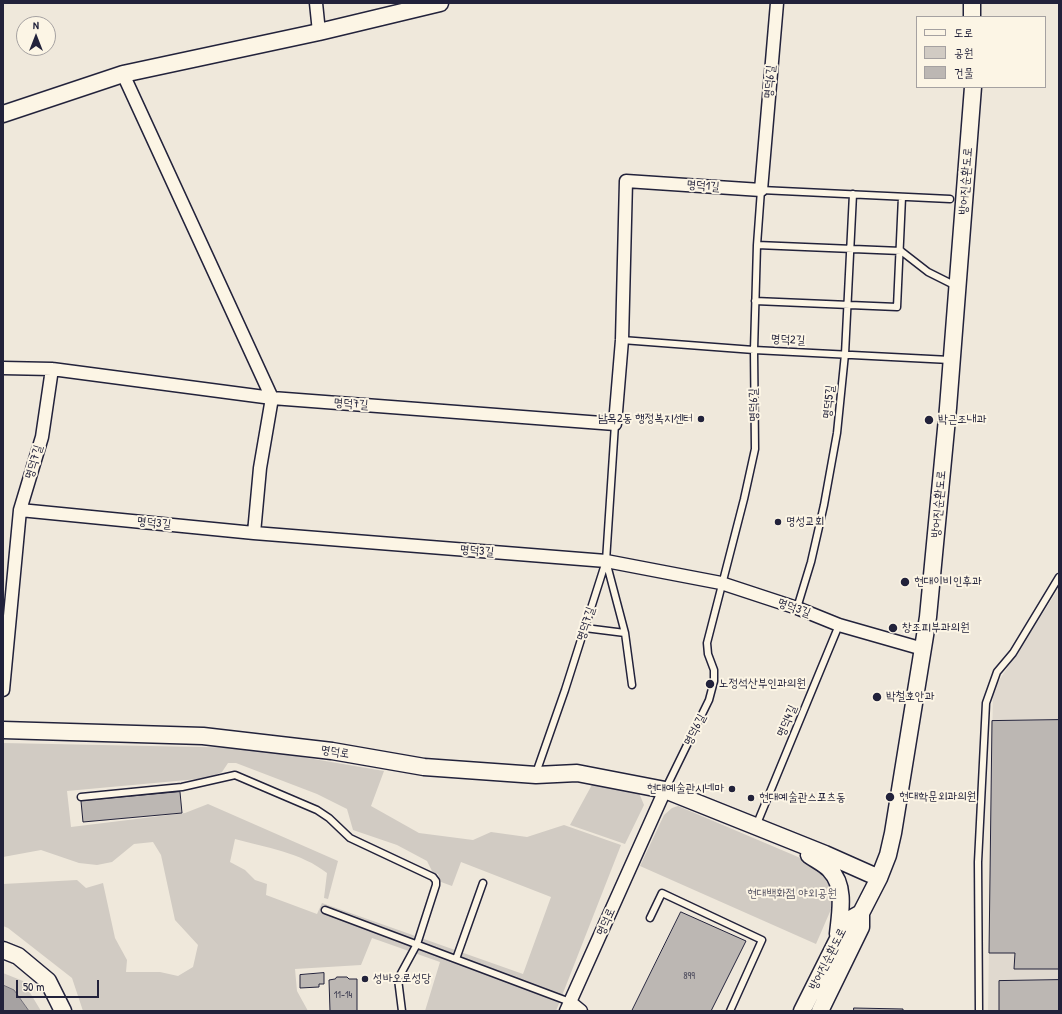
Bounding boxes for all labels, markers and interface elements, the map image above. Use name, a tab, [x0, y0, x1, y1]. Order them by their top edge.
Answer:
north arrow	[16, 16, 56, 56]
legend	[916, 16, 1046, 88]
text: N	[33, 18, 39, 32]
text: 도로	[954, 24, 973, 41]
text: 공원	[954, 44, 973, 61]
text: 건물	[954, 64, 973, 81]
street label: 명덕6길	[761, 65, 779, 99]
street label: 방어진순환도로	[956, 147, 976, 215]
street label: 명덕1길	[686, 178, 720, 194]
street label: 명덕2길	[770, 332, 806, 348]
street label: 명덕5길	[820, 384, 838, 420]
street label: 명덕6길	[747, 388, 761, 422]
street label: 명덕7길	[333, 396, 369, 412]
place label: 남목2동 행정복지센터	[598, 412, 693, 426]
place label: 박근조내과	[938, 413, 986, 427]
marker: 남목2동 행정복지센터	[696, 414, 706, 424]
marker: 박근조내과	[923, 414, 935, 426]
street label: 명덕7길	[22, 443, 46, 481]
street label: 방어진순환도로	[929, 470, 949, 538]
street label: 명덕3길	[136, 514, 172, 532]
place label: 명성교회	[786, 515, 825, 529]
marker: 명성교회	[773, 517, 783, 527]
street label: 명덕3길	[459, 542, 495, 560]
place label: 현대이비인후과	[914, 575, 982, 589]
marker: 현대이비인후과	[899, 576, 911, 588]
street label: 명덕3길	[775, 595, 813, 621]
street label: 명덕7길	[574, 605, 598, 643]
place label: 창조피부과의원	[902, 621, 970, 635]
marker: 창조피부과의원	[887, 622, 899, 634]
place label: 노정석산부인과의원	[719, 677, 806, 691]
marker: 노정석산부인과의원	[704, 678, 716, 690]
place label: 박철호안과	[886, 690, 934, 704]
marker: 박철호안과	[871, 691, 883, 703]
street label: 명덕4길	[774, 703, 800, 739]
street label: 명덕6길	[681, 712, 709, 748]
street label: 명덕로	[320, 743, 350, 761]
place label: 현대예술관시네마	[647, 782, 724, 796]
marker: 현대예술관시네마	[727, 784, 737, 794]
place label: 현대학문외과의원	[899, 790, 976, 804]
place label: 현대예술관스포츠동	[759, 791, 846, 805]
marker: 현대학문외과의원	[884, 791, 896, 803]
marker: 현대예술관스포츠동	[746, 793, 756, 803]
park label: 현대백화점 야외공원	[747, 887, 837, 901]
street label: 명덕로	[594, 906, 618, 938]
street label: 방어진순환도로	[806, 926, 850, 992]
house number: 899	[683, 970, 695, 982]
scale bar	[18, 972, 101, 998]
place label: 성바오로성당	[373, 972, 431, 986]
marker: 성바오로성당	[360, 974, 370, 984]
text: 50 m	[23, 978, 44, 995]
house number: 11-14	[334, 989, 352, 1001]

